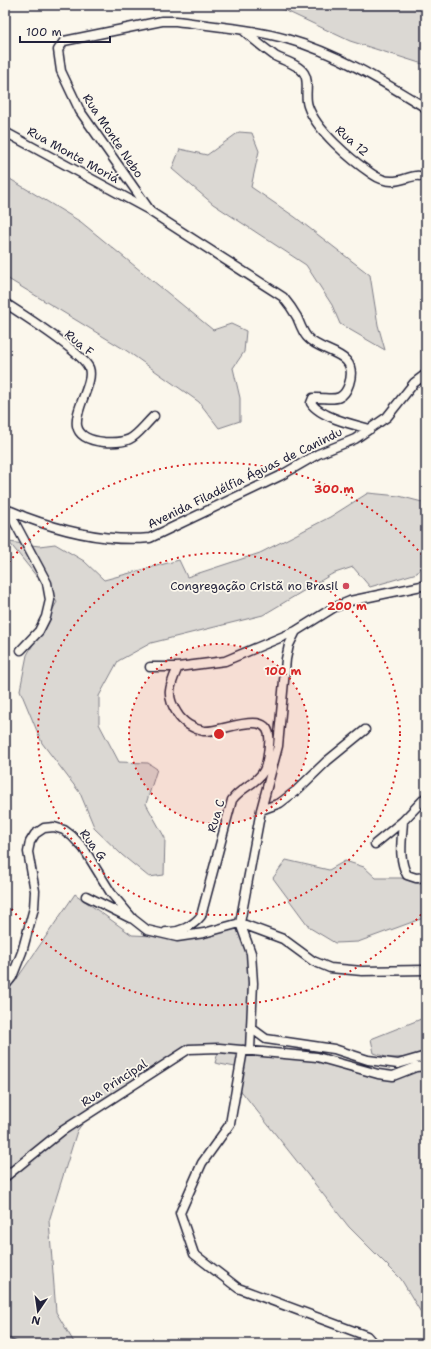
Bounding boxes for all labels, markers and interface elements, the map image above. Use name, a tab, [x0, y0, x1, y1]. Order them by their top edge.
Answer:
scale bar	[20, 18, 110, 44]
text: 100 m	[26, 24, 62, 40]
street label: Rua Monte Nebo	[79, 91, 147, 181]
street label: Rua 12	[332, 122, 372, 160]
street label: Rua Monte Moriá	[24, 123, 122, 187]
street label: Rua F	[61, 326, 97, 360]
street label: Avenida Filadélfia Águas de Canindu	[145, 424, 345, 532]
text: 300 m	[314, 481, 354, 497]
place label: Congregação Cristã no Brasil	[170, 578, 338, 594]
marker: Congregação Cristã no Brasil	[341, 581, 351, 591]
text: 200 m	[327, 598, 367, 614]
text: 100 m	[265, 663, 302, 679]
centre of rings	[212, 727, 226, 741]
street label: Rua C	[203, 798, 229, 834]
street label: Rua G	[76, 826, 110, 864]
street label: Rua Principal	[78, 1055, 150, 1110]
north arrow	[18, 1291, 58, 1331]
text: N	[30, 1312, 42, 1329]

